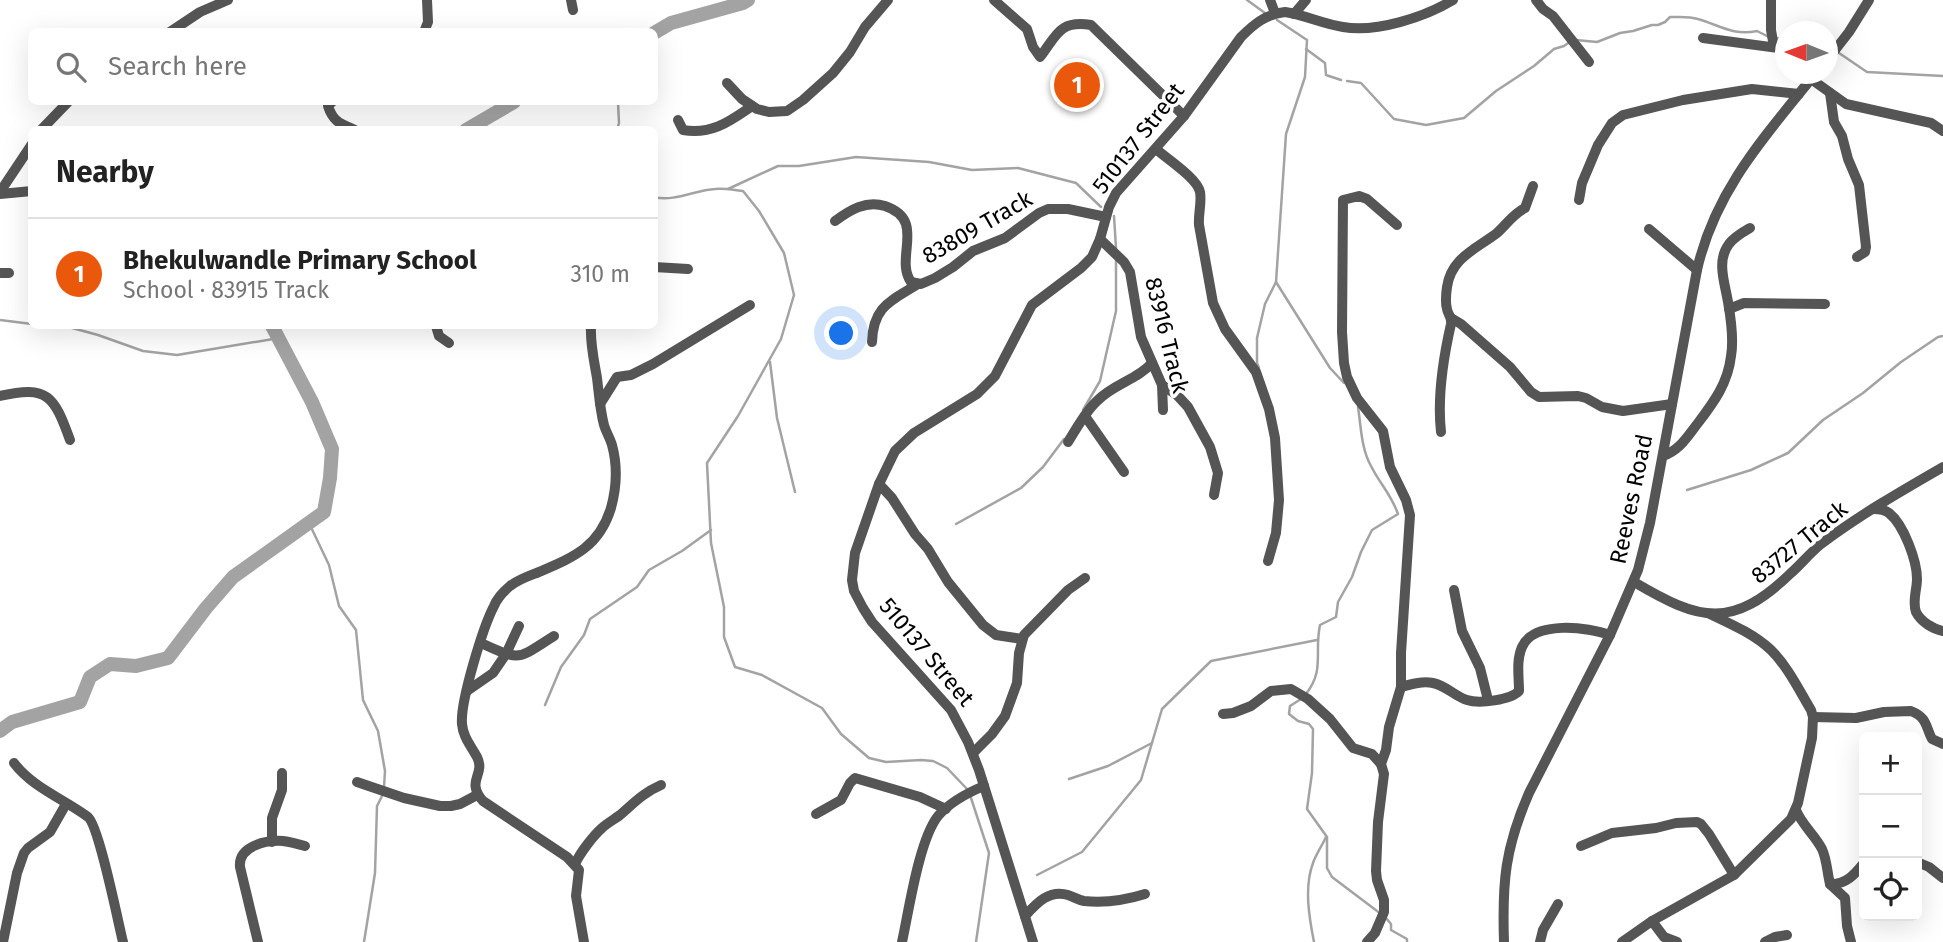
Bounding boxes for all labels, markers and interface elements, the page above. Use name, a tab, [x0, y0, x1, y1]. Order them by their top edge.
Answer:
north arrow	[1775, 21, 1838, 84]
search box	[28, 28, 658, 105]
icon: search	[52, 48, 90, 86]
text: Search here	[108, 51, 247, 82]
pin: 1	[1054, 59, 1100, 111]
street label: 510137 Street	[1086, 77, 1190, 199]
text: Nearby	[56, 154, 154, 190]
street label: 83809 Track	[917, 184, 1037, 270]
text: Bhekulwandle Primary School	[123, 245, 477, 276]
text: 1	[74, 260, 84, 288]
text: 310 m	[570, 260, 630, 288]
street label: 83916 Track	[1139, 274, 1195, 396]
text: School · 83915 Track	[123, 276, 329, 304]
your location	[824, 316, 858, 350]
street label: Reeves Road	[1604, 431, 1658, 567]
street label: 83727 Track	[1745, 495, 1853, 589]
street label: 510137 Street	[874, 592, 981, 712]
map controls	[1859, 732, 1922, 921]
button: +	[1859, 732, 1922, 795]
button: −	[1859, 795, 1922, 858]
button: locate	[1859, 858, 1922, 921]

